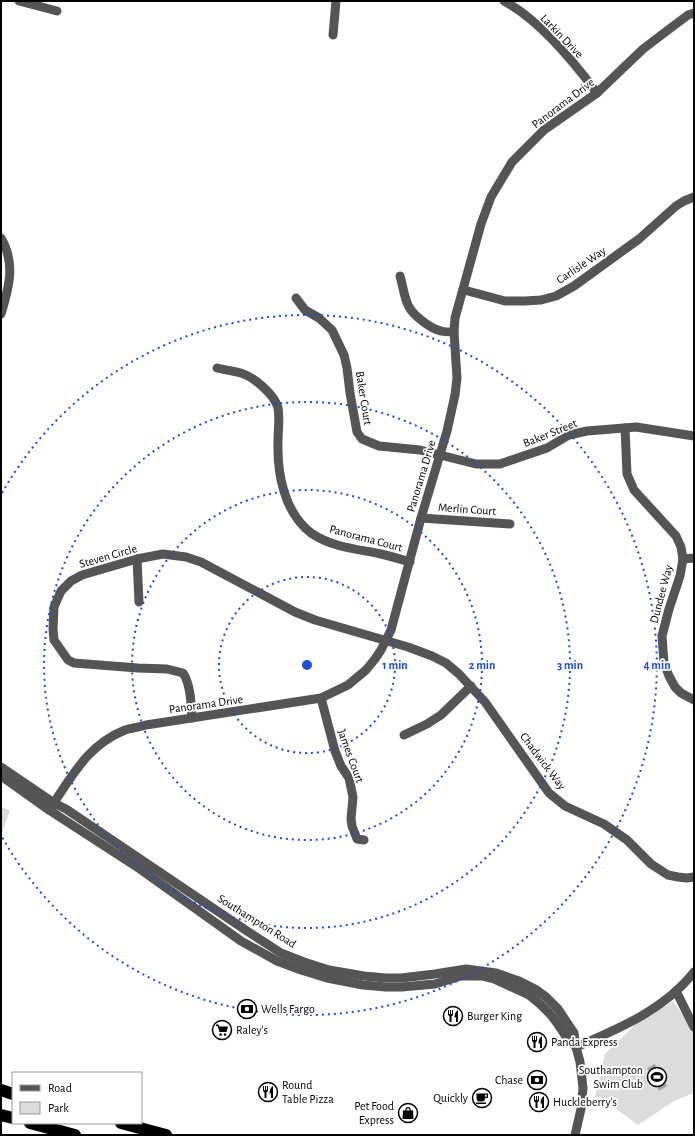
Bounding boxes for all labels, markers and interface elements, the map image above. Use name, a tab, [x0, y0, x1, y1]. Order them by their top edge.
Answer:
street label: Larkin Drive	[538, 12, 586, 60]
street label: Panorama Drive	[530, 76, 596, 130]
street label: Carlisle Way	[554, 244, 609, 287]
street label: Baker Court	[354, 370, 374, 426]
street label: Baker Street	[521, 417, 579, 449]
street label: Panorama Drive	[404, 439, 438, 513]
street label: Merlin Court	[438, 501, 497, 517]
street label: Panorama Court	[328, 522, 404, 554]
street label: Steven Circle	[78, 542, 138, 570]
street label: Dundee Way	[647, 564, 675, 625]
centre of rings	[300, 658, 314, 672]
text: 1 min	[382, 659, 408, 671]
text: 2 min	[469, 659, 495, 671]
text: 3 min	[557, 659, 583, 671]
text: 4 min	[643, 659, 671, 671]
street label: Panorama Drive	[168, 693, 244, 715]
street label: James Court	[336, 728, 366, 785]
street label: Chadwick Way	[517, 730, 568, 792]
street label: Southampton Road	[216, 892, 298, 950]
bank icon: Wells Fargo	[236, 998, 258, 1020]
place label: Wells Fargo	[261, 1003, 315, 1015]
restaurant icon: Burger King	[442, 1005, 464, 1027]
place label: Burger King	[467, 1010, 522, 1022]
supermarket icon: Raley's	[211, 1019, 233, 1041]
place label: Raley's	[236, 1024, 268, 1037]
restaurant icon: Panda Express	[526, 1031, 548, 1053]
place label: Panda Express	[551, 1036, 618, 1048]
place label: Southampton Swim Club	[579, 1064, 643, 1090]
sports icon: Southampton Swim Club	[646, 1066, 668, 1088]
bank icon: Chase	[526, 1069, 548, 1091]
legend	[12, 1072, 142, 1124]
place label: Chase	[495, 1074, 523, 1086]
place label: Round Table Pizza	[282, 1079, 334, 1105]
restaurant icon: Round Table Pizza	[257, 1081, 279, 1103]
text: Road	[48, 1082, 72, 1094]
cafe icon: Quickly	[471, 1087, 493, 1109]
restaurant icon: Huckleberry's	[528, 1091, 550, 1113]
place label: Quickly	[433, 1092, 468, 1105]
place label: Huckleberry's	[553, 1096, 617, 1109]
place label: Pet Food Express	[354, 1100, 394, 1126]
text: Park	[48, 1102, 69, 1114]
shop icon: Pet Food Express	[397, 1102, 419, 1124]

